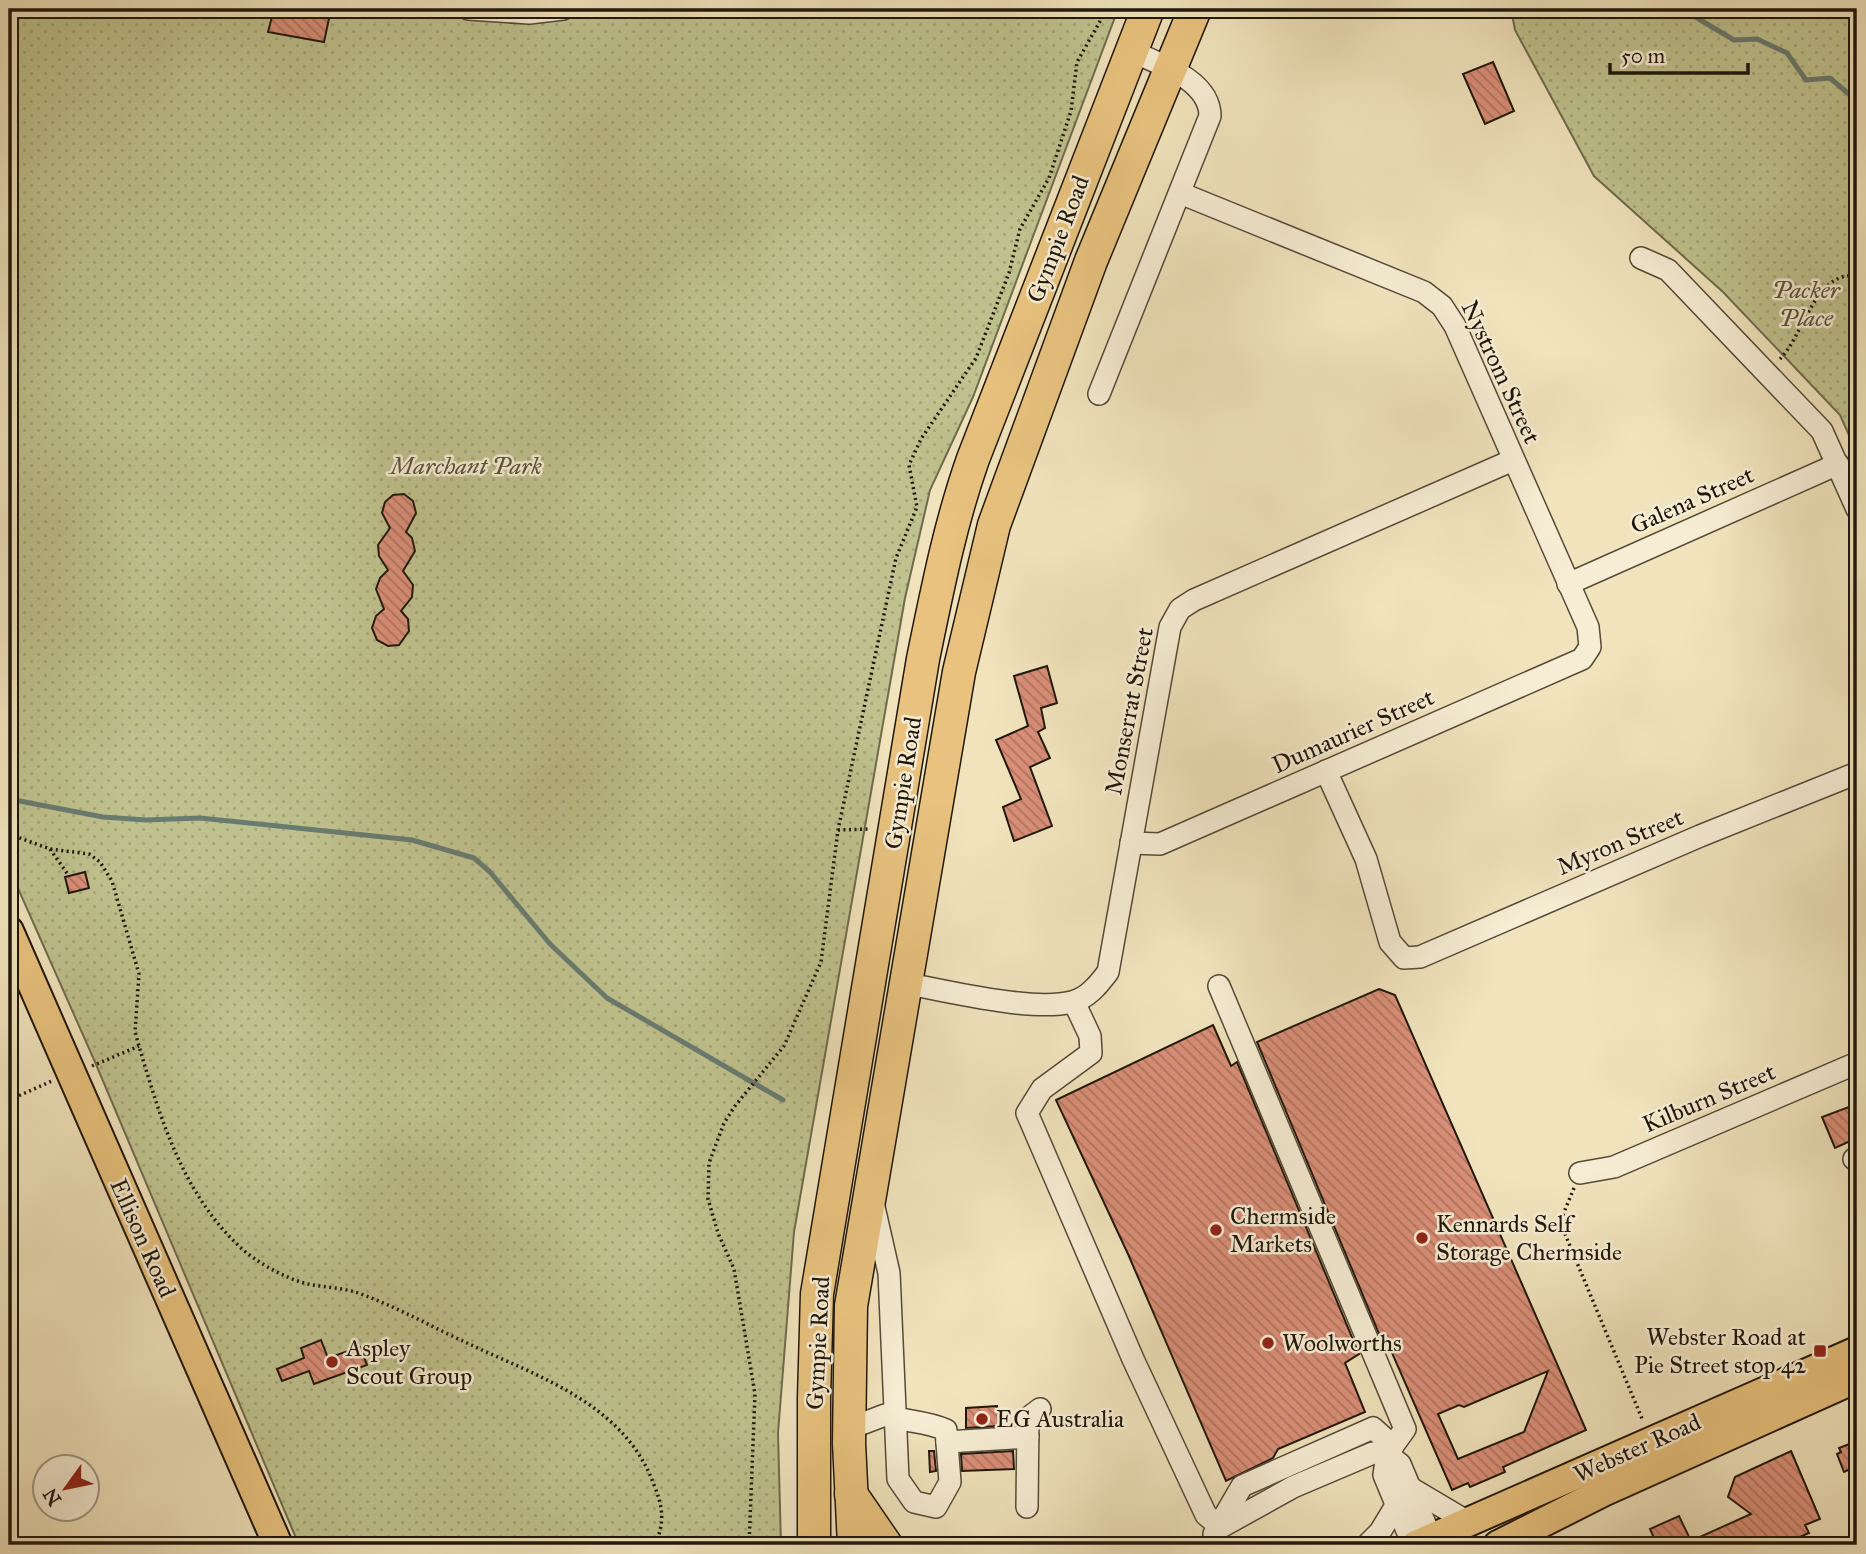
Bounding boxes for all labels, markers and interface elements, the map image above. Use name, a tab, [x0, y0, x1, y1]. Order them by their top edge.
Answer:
scale bar	[1610, 32, 1749, 76]
text: 50 m	[1621, 43, 1666, 69]
street label: Gympie Road	[1020, 171, 1096, 307]
park label: Packer Place	[1772, 275, 1842, 333]
street label: Nystrom Street	[1455, 296, 1547, 449]
park label: Marchant Park	[388, 451, 542, 481]
street label: Galena Street	[1626, 459, 1759, 541]
street label: Monserrat Street	[1098, 624, 1160, 797]
street label: Dumaurier Street	[1267, 682, 1439, 780]
street label: Gympie Road	[878, 715, 928, 851]
street label: Myron Street	[1552, 802, 1688, 882]
street label: Kilburn Street	[1638, 1056, 1780, 1139]
street label: Ellison Road	[103, 1174, 183, 1302]
place label: Chermside Markets	[1230, 1201, 1336, 1259]
place label: Kennards Self Storage Chermside	[1436, 1209, 1622, 1267]
marker: Chermside Markets	[1208, 1222, 1224, 1238]
marker: Kennards Self Storage Chermside	[1414, 1230, 1430, 1246]
street label: Gympie Road	[800, 1275, 836, 1411]
place label: Webster Road at Pie Street stop 42	[1634, 1322, 1807, 1380]
place label: Woolworths	[1282, 1328, 1402, 1358]
place label: Aspley Scout Group	[345, 1333, 472, 1391]
marker: Woolworths	[1260, 1335, 1276, 1351]
marker: Webster Road at Pie Street stop 42	[1812, 1343, 1828, 1359]
marker: Aspley Scout Group	[324, 1354, 340, 1370]
place label: EG Australia	[996, 1404, 1125, 1434]
street label: Webster Road	[1569, 1407, 1705, 1489]
marker: EG Australia	[974, 1411, 990, 1427]
north arrow	[32, 1452, 102, 1522]
text: N	[38, 1484, 66, 1510]

